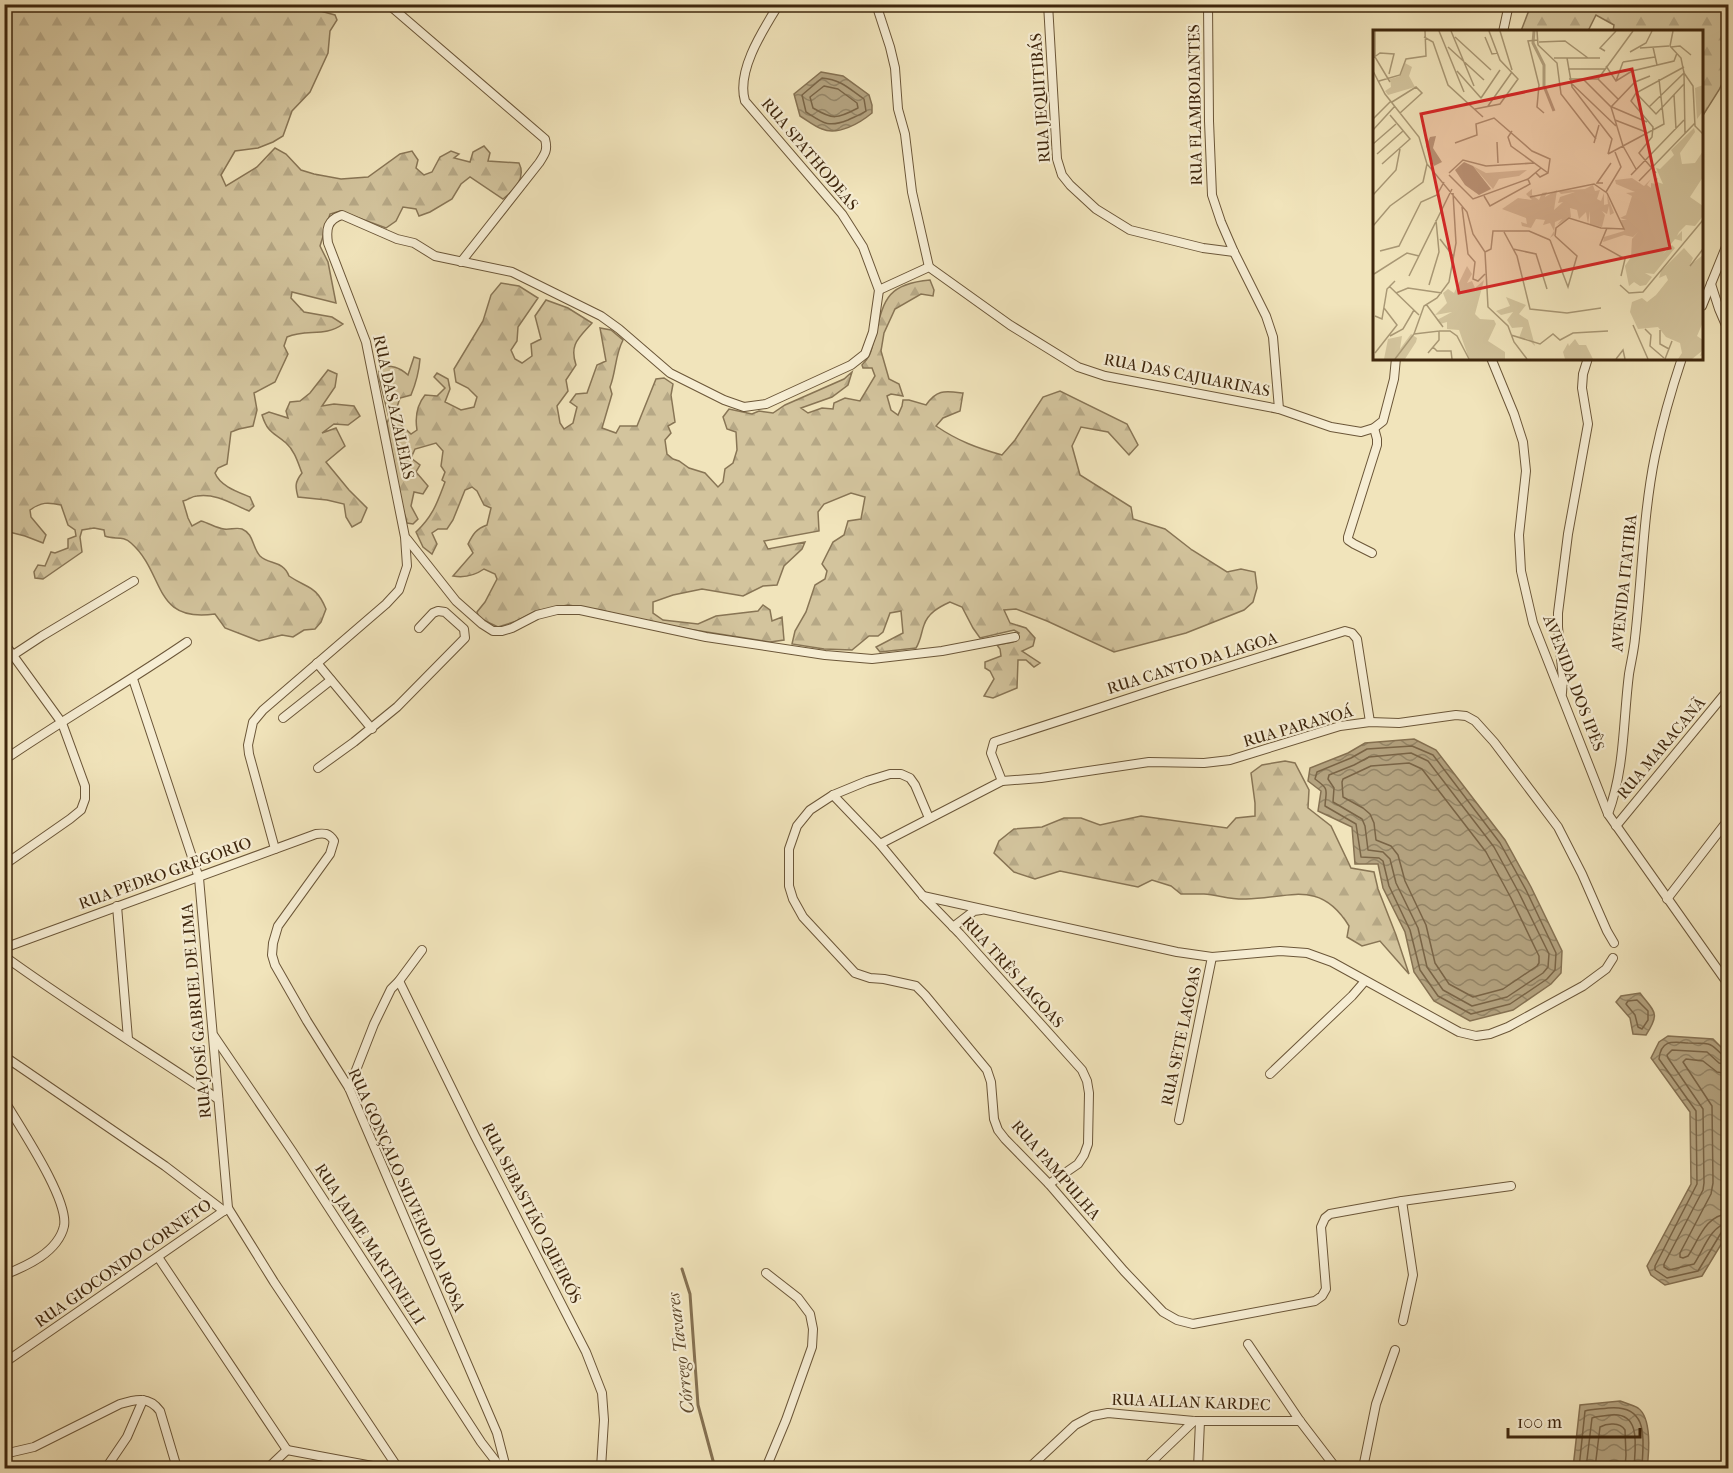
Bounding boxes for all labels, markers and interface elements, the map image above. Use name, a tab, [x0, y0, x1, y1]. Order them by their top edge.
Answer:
street label: RUA FLAMBOIANTES	[1184, 24, 1206, 186]
inset map	[1373, 30, 1703, 360]
street label: RUA JEQUITIBÁS	[1025, 33, 1054, 164]
street label: RUA SPATHODEAS	[757, 94, 863, 214]
street label: RUA DAS AZALEIAS	[369, 333, 419, 481]
street label: RUA DAS CAJUARINAS	[1102, 350, 1272, 400]
street label: AVENIDA ITATIBA	[1607, 513, 1641, 654]
street label: AVENIDA DOS IPÊS	[1539, 611, 1610, 754]
street label: RUA CANTO DA LAGOA	[1105, 628, 1280, 698]
street label: RUA MARACANÃ	[1613, 693, 1710, 803]
street label: RUA PARANOÁ	[1241, 700, 1356, 751]
street label: RUA PEDRO GREGORIO	[76, 833, 254, 913]
street label: RUA JOSÉ GABRIEL DE LIMA	[176, 902, 215, 1120]
street label: RUA TRÊS LAGOAS	[958, 912, 1069, 1032]
street label: RUA SETE LAGOAS	[1157, 965, 1205, 1107]
street label: RUA GONÇALO SILVERIO DA ROSA	[344, 1065, 470, 1316]
street label: RUA PAMPULHA	[1007, 1116, 1105, 1224]
street label: RUA SEBASTIÃO QUEIRÓS	[478, 1119, 587, 1306]
street label: RUA JAIME MARTINELLI	[311, 1160, 429, 1328]
street label: RUA GIOCONDO CORNETO	[31, 1195, 215, 1331]
water label: Córrego Tavares	[663, 1291, 699, 1415]
street label: RUA ALLAN KARDEC	[1111, 1390, 1271, 1414]
scale bar	[1508, 1401, 1640, 1439]
text: 100 m	[1517, 1412, 1562, 1433]

